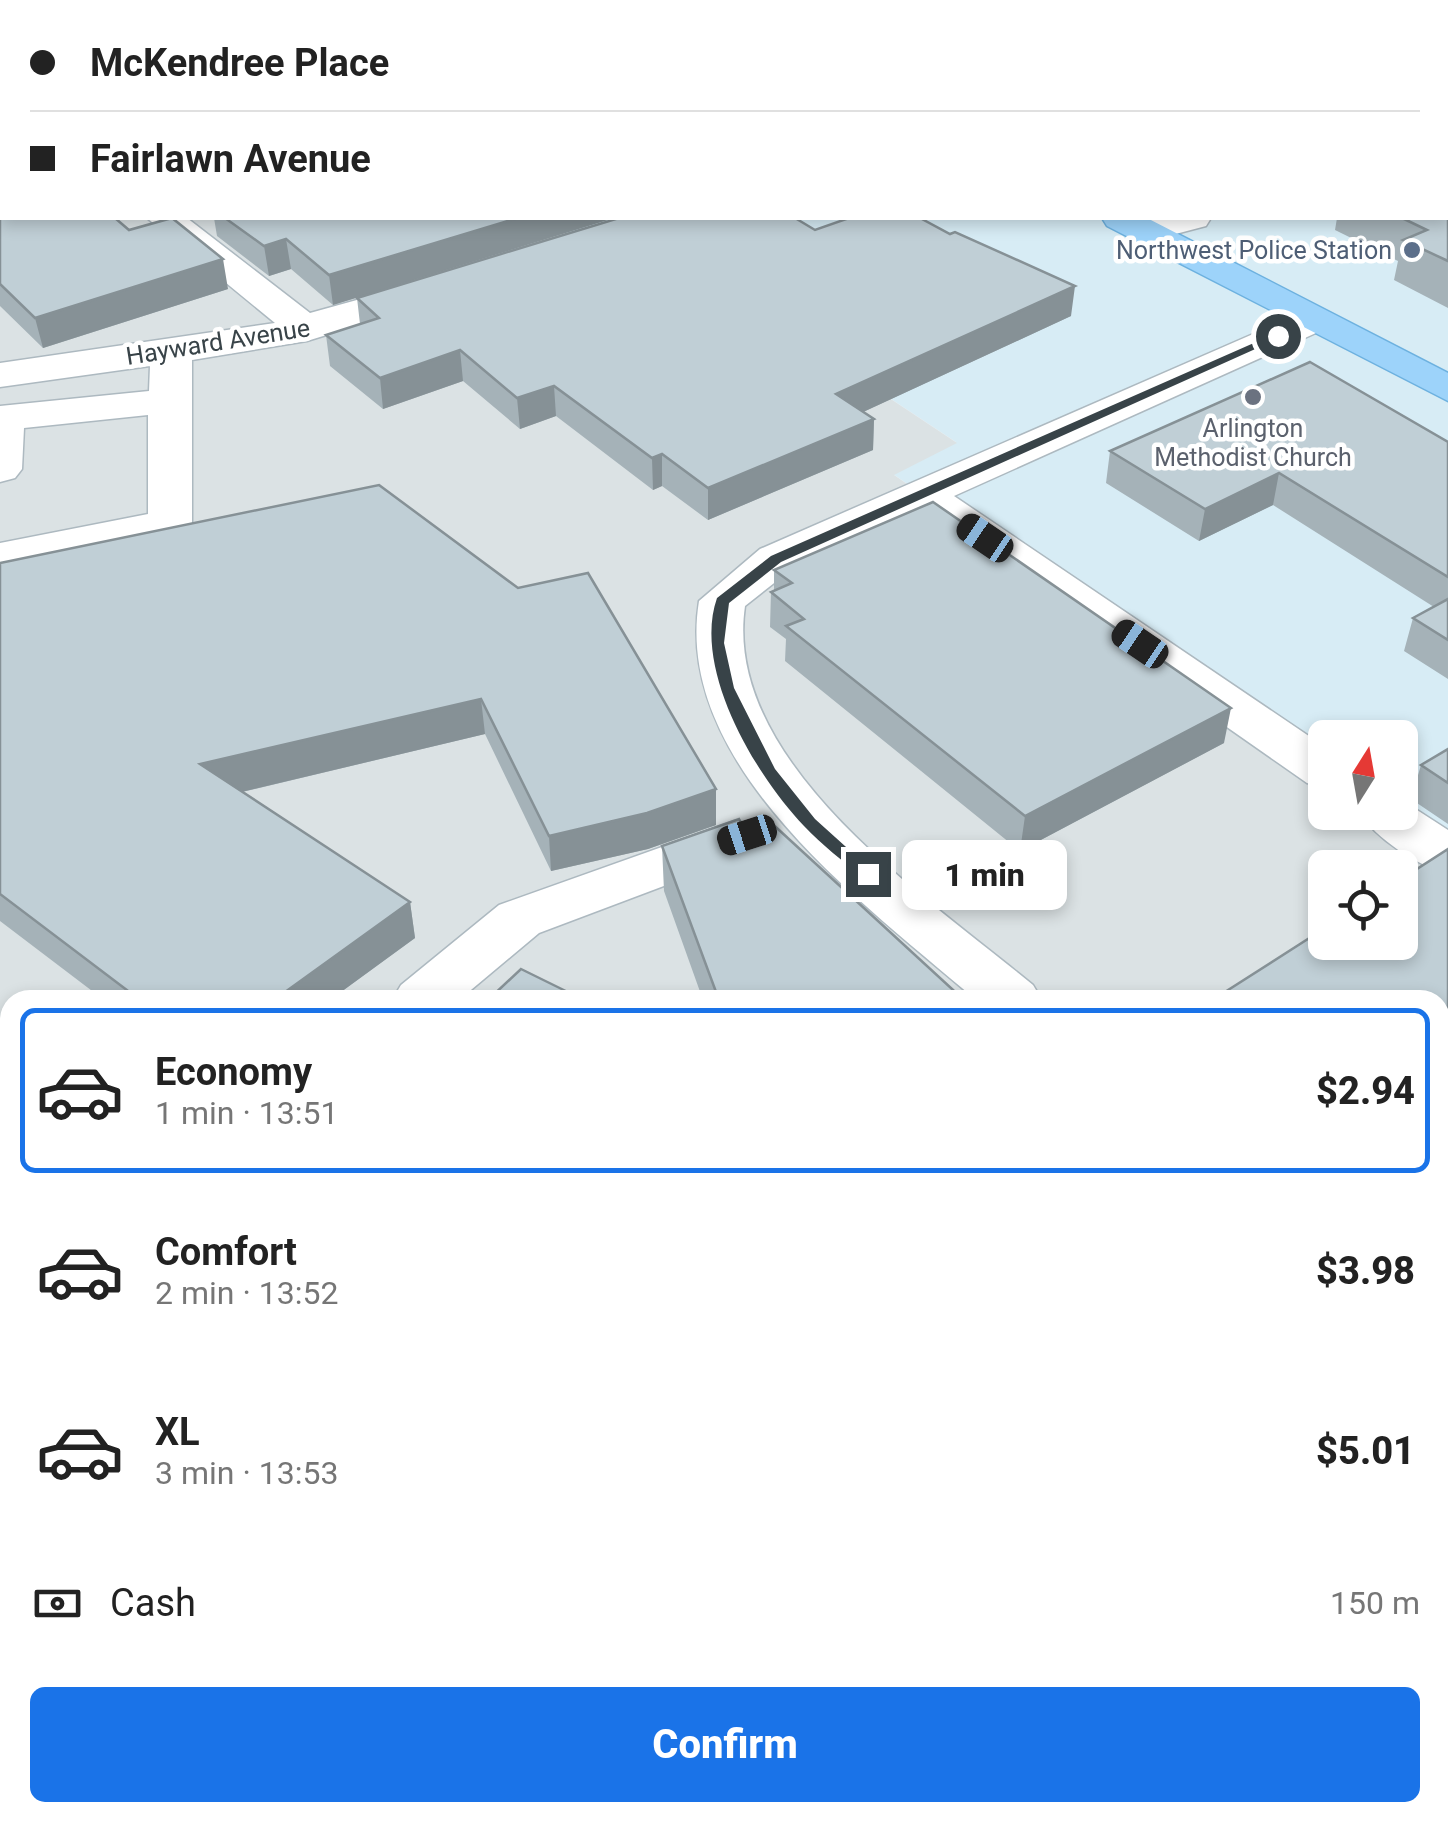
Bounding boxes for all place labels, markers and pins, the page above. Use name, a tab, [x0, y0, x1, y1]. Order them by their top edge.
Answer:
place label: Northwest Police Station	[1116, 236, 1392, 265]
marker: Northwest Police Station	[1401, 239, 1423, 261]
marker: Arlington Methodist Church	[1242, 386, 1264, 408]
place label: Arlington Methodist Church	[1154, 414, 1352, 472]

